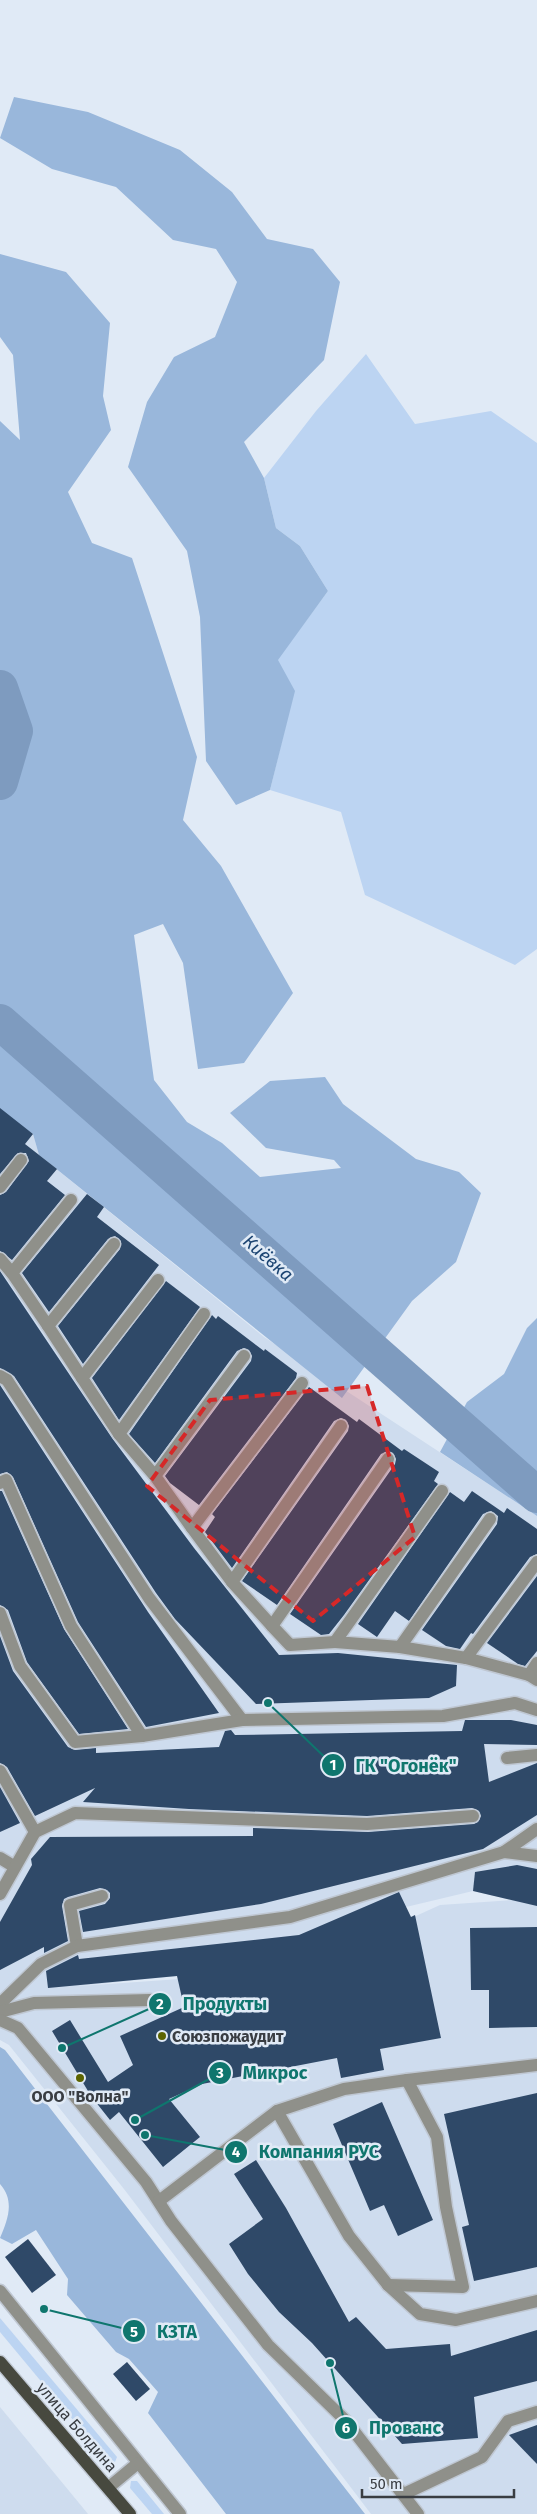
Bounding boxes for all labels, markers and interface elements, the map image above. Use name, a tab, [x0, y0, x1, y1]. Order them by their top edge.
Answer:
water label: Киёвка	[238, 1230, 298, 1286]
callout: ГК "Огонёк"	[320, 1749, 466, 1782]
text: ГК "Огонёк"	[355, 1755, 457, 1777]
text: 1	[330, 1756, 336, 1774]
callout: Продукты	[148, 1988, 277, 2021]
text: Продукты	[183, 1993, 267, 2015]
text: 2	[156, 1995, 164, 2013]
place label: Союзпожаудит	[172, 2027, 284, 2046]
marker: Союзпожаудит	[156, 2030, 168, 2042]
callout: Микрос	[208, 2056, 317, 2089]
text: Микрос	[243, 2062, 308, 2084]
text: 3	[215, 2064, 224, 2082]
marker: ООО "Волна"	[74, 2072, 86, 2084]
place label: ООО "Волна"	[31, 2087, 129, 2106]
callout: Компания РУС	[224, 2135, 389, 2168]
text: Компания РУС	[259, 2141, 380, 2163]
text: 4	[232, 2143, 241, 2161]
callout: КЗТА	[122, 2315, 207, 2348]
text: КЗТА	[157, 2321, 197, 2343]
text: 5	[130, 2323, 138, 2341]
street label: улица Болдина	[33, 2378, 121, 2476]
callout: Прованс	[334, 2412, 451, 2445]
text: Прованс	[369, 2417, 441, 2439]
text: 6	[342, 2419, 351, 2437]
scale bar	[362, 2466, 514, 2498]
text: 50 m	[370, 2475, 403, 2493]

